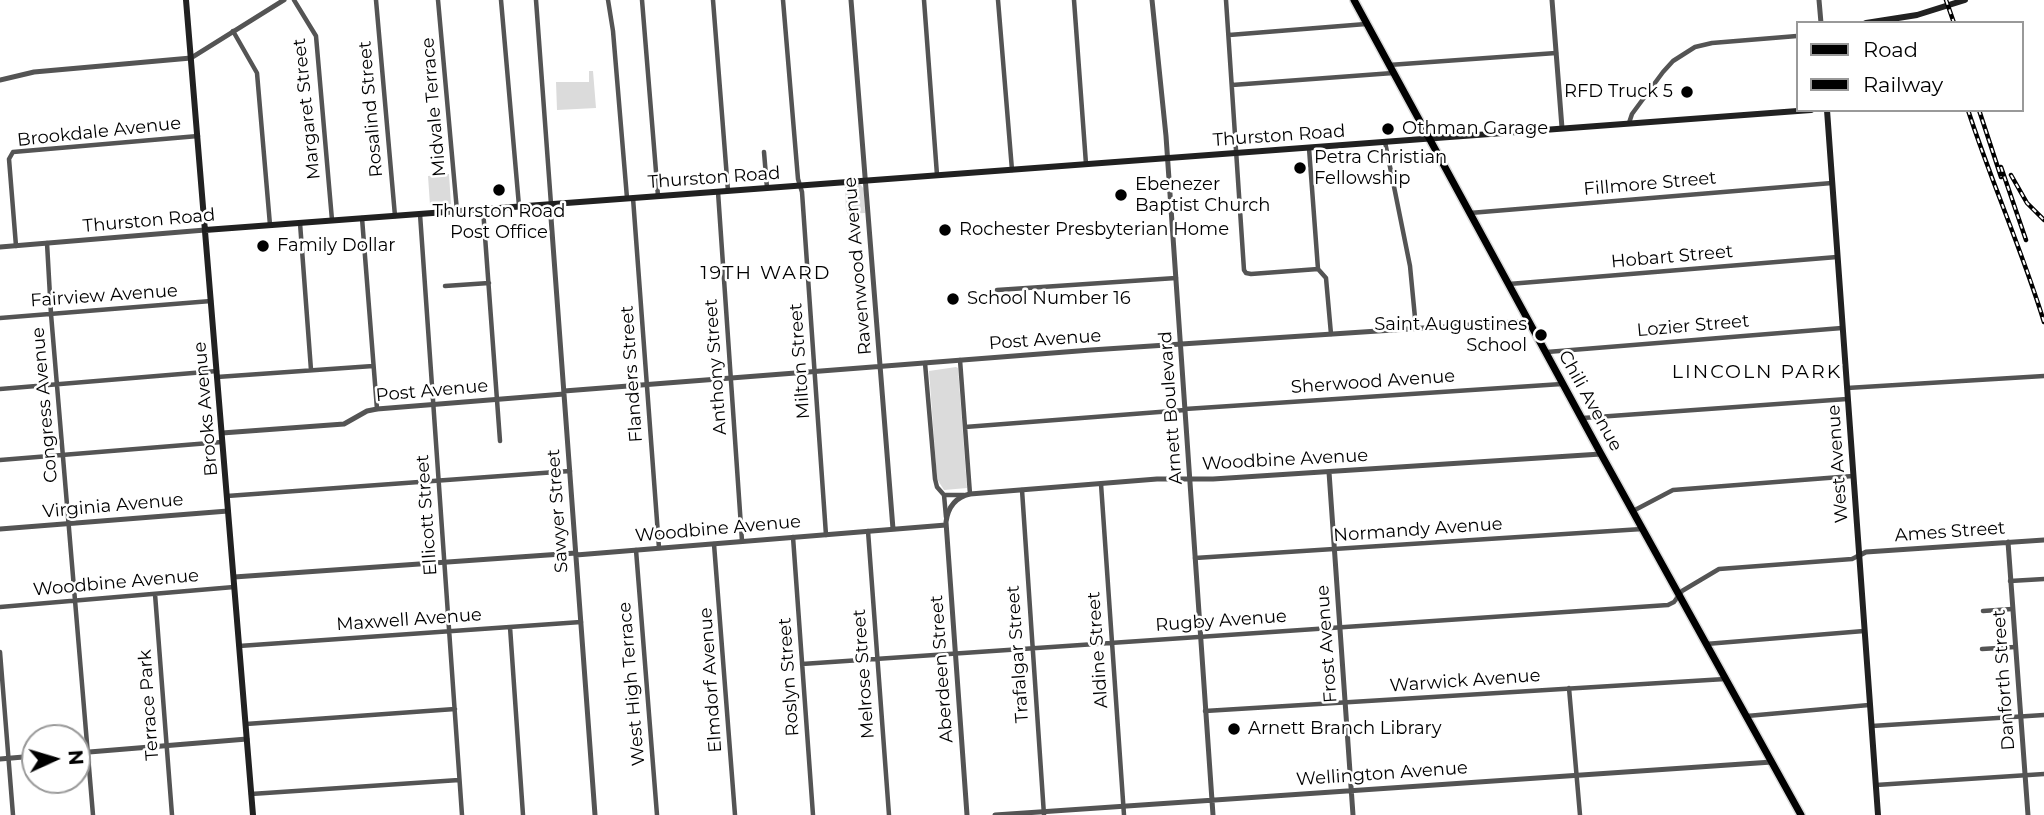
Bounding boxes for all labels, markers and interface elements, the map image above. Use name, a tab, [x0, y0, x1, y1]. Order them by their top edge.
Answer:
legend	[1796, 21, 2023, 112]
street label: Midvale Terrace	[417, 36, 451, 178]
street label: Margaret Street	[289, 37, 325, 181]
text: Road	[1863, 37, 1918, 62]
street label: Rosalind Street	[354, 40, 388, 178]
text: Railway	[1863, 72, 1943, 97]
place label: RFD Truck 5	[1564, 81, 1673, 103]
marker: RFD Truck 5	[1679, 84, 1695, 100]
street label: Brookdale Avenue	[16, 113, 182, 151]
place label: Othman Garage	[1402, 118, 1548, 140]
street label: Thurston Road	[1212, 121, 1346, 151]
marker: Othman Garage	[1380, 121, 1396, 137]
place label: Petra Christian Fellowship	[1314, 147, 1447, 190]
marker: Petra Christian Fellowship	[1292, 160, 1308, 176]
street label: Thurston Road	[647, 163, 781, 193]
street label: Fillmore Street	[1583, 167, 1717, 201]
place label: Ebenezer Baptist Church	[1135, 174, 1271, 216]
street label: Ravenwood Avenue	[839, 176, 877, 356]
marker: Thurston Road Post Office	[491, 182, 507, 198]
marker: Ebenezer Baptist Church	[1113, 187, 1129, 203]
place label: Thurston Road Post Office	[433, 201, 565, 244]
street label: Thurston Road	[82, 204, 216, 238]
place label: Rochester Presbyterian Home	[959, 219, 1229, 241]
marker: Rochester Presbyterian Home	[937, 222, 953, 238]
place label: Family Dollar	[277, 235, 395, 257]
marker: Family Dollar	[255, 238, 271, 254]
street label: Hobart Street	[1610, 241, 1734, 273]
district label: 19TH WARD	[702, 262, 830, 284]
street label: Fairview Avenue	[30, 280, 178, 312]
place label: School Number 16	[967, 288, 1131, 310]
marker: School Number 16	[945, 291, 961, 307]
street label: Anthony Street	[700, 298, 732, 436]
street label: Milton Street	[785, 302, 815, 420]
street label: Flanders Street	[616, 305, 648, 443]
street label: Lozier Street	[1636, 310, 1750, 342]
place label: Saint Augustines School	[1374, 314, 1527, 356]
street label: Post Avenue	[988, 325, 1102, 355]
street label: Congress Avenue	[27, 326, 63, 484]
marker: Saint Augustines School	[1533, 327, 1549, 343]
street label: Arnett Boulevard	[1155, 331, 1187, 485]
street label: Brooks Avenue	[189, 341, 223, 477]
street label: Chili Avenue	[1553, 347, 1627, 455]
district label: LINCOLN PARK	[1673, 361, 1841, 383]
street label: Sherwood Avenue	[1290, 365, 1456, 399]
street label: Post Avenue	[375, 375, 489, 407]
street label: West Avenue	[1823, 404, 1853, 524]
street label: Woodbine Avenue	[1201, 445, 1369, 475]
street label: Sawyer Street	[543, 448, 573, 574]
street label: Ellicott Street	[412, 454, 442, 576]
street label: Virginia Avenue	[42, 489, 184, 523]
street label: Woodbine Avenue	[634, 511, 802, 547]
street label: Normandy Avenue	[1333, 513, 1503, 547]
street label: Ames Street	[1894, 517, 2006, 547]
street label: Woodbine Avenue	[32, 565, 200, 601]
street label: Trafalgar Street	[1002, 584, 1034, 724]
street label: Frost Avenue	[1312, 584, 1342, 704]
street label: Aldine Street	[1083, 591, 1113, 709]
street label: Aberdeen Street	[926, 594, 958, 744]
street label: West High Terrace	[614, 601, 650, 767]
street label: Maxwell Avenue	[336, 604, 482, 636]
street label: Rugby Avenue	[1155, 606, 1287, 636]
street label: Elmdorf Avenue	[695, 607, 727, 753]
street label: Melrose Street	[849, 608, 879, 740]
street label: Danforth Street	[1988, 609, 2020, 751]
street label: Roslyn Street	[774, 617, 804, 737]
street label: Terrace Park	[134, 649, 164, 761]
street label: Warwick Avenue	[1389, 665, 1541, 697]
place label: Arnett Branch Library	[1248, 718, 1441, 740]
marker: Arnett Branch Library	[1226, 721, 1242, 737]
north arrow	[21, 724, 91, 794]
text: N	[63, 749, 87, 766]
street label: Wellington Avenue	[1295, 757, 1469, 791]

